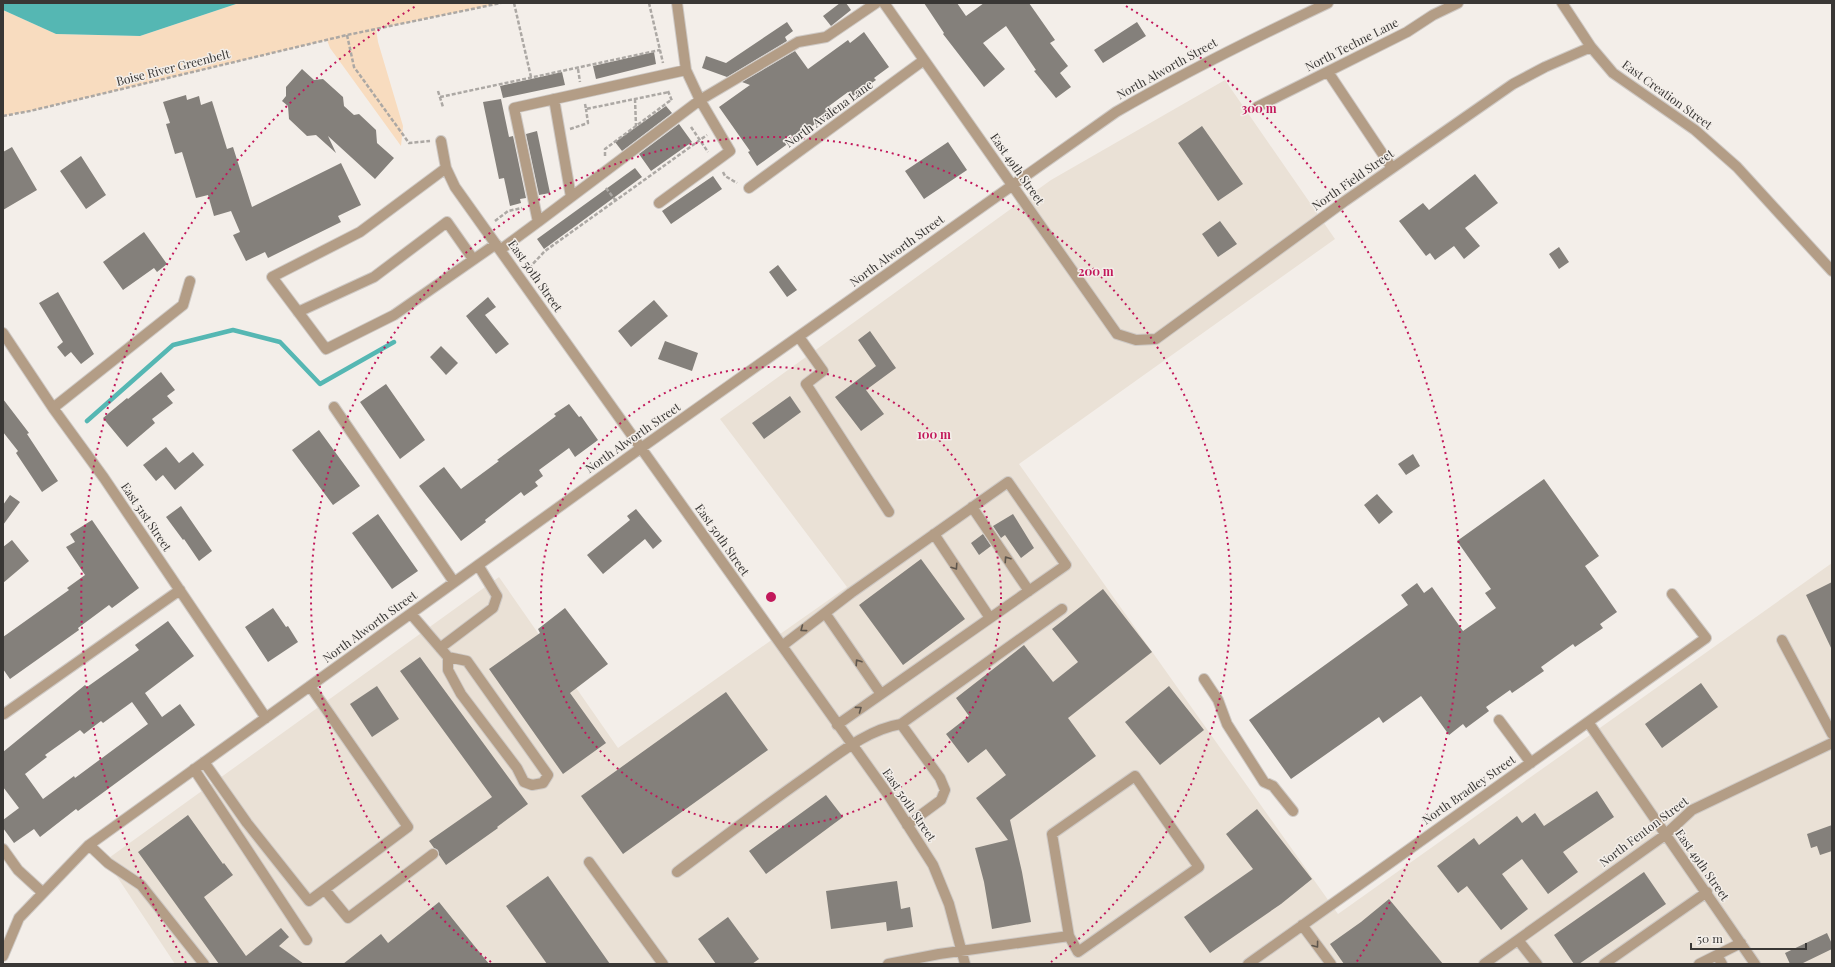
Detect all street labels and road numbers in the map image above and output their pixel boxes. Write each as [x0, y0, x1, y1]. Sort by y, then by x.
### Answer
street label: North Techne Lane [1302, 14, 1401, 75]
street label: North Alworth Street [1113, 33, 1220, 102]
street label: Boise River Greenbelt [114, 45, 232, 89]
street label: East Creation Street [1619, 56, 1717, 133]
street label: North Avalena Lane [781, 76, 876, 151]
street label: East 49th Street [987, 129, 1049, 208]
street label: North Field Street [1308, 145, 1397, 213]
street label: North Alworth Street [846, 210, 947, 290]
street label: East 50th Street [505, 236, 567, 315]
street label: North Alworth Street [582, 398, 684, 476]
street label: East 51st Street [118, 479, 176, 555]
street label: East 50th Street [692, 500, 754, 579]
street label: North Alworth Street [319, 586, 420, 666]
street label: North Bradley Street [1419, 751, 1519, 827]
street label: East 50th Street [880, 765, 940, 845]
street label: North Fenton Street [1596, 792, 1692, 870]
street label: East 49th Street [1672, 825, 1734, 904]

